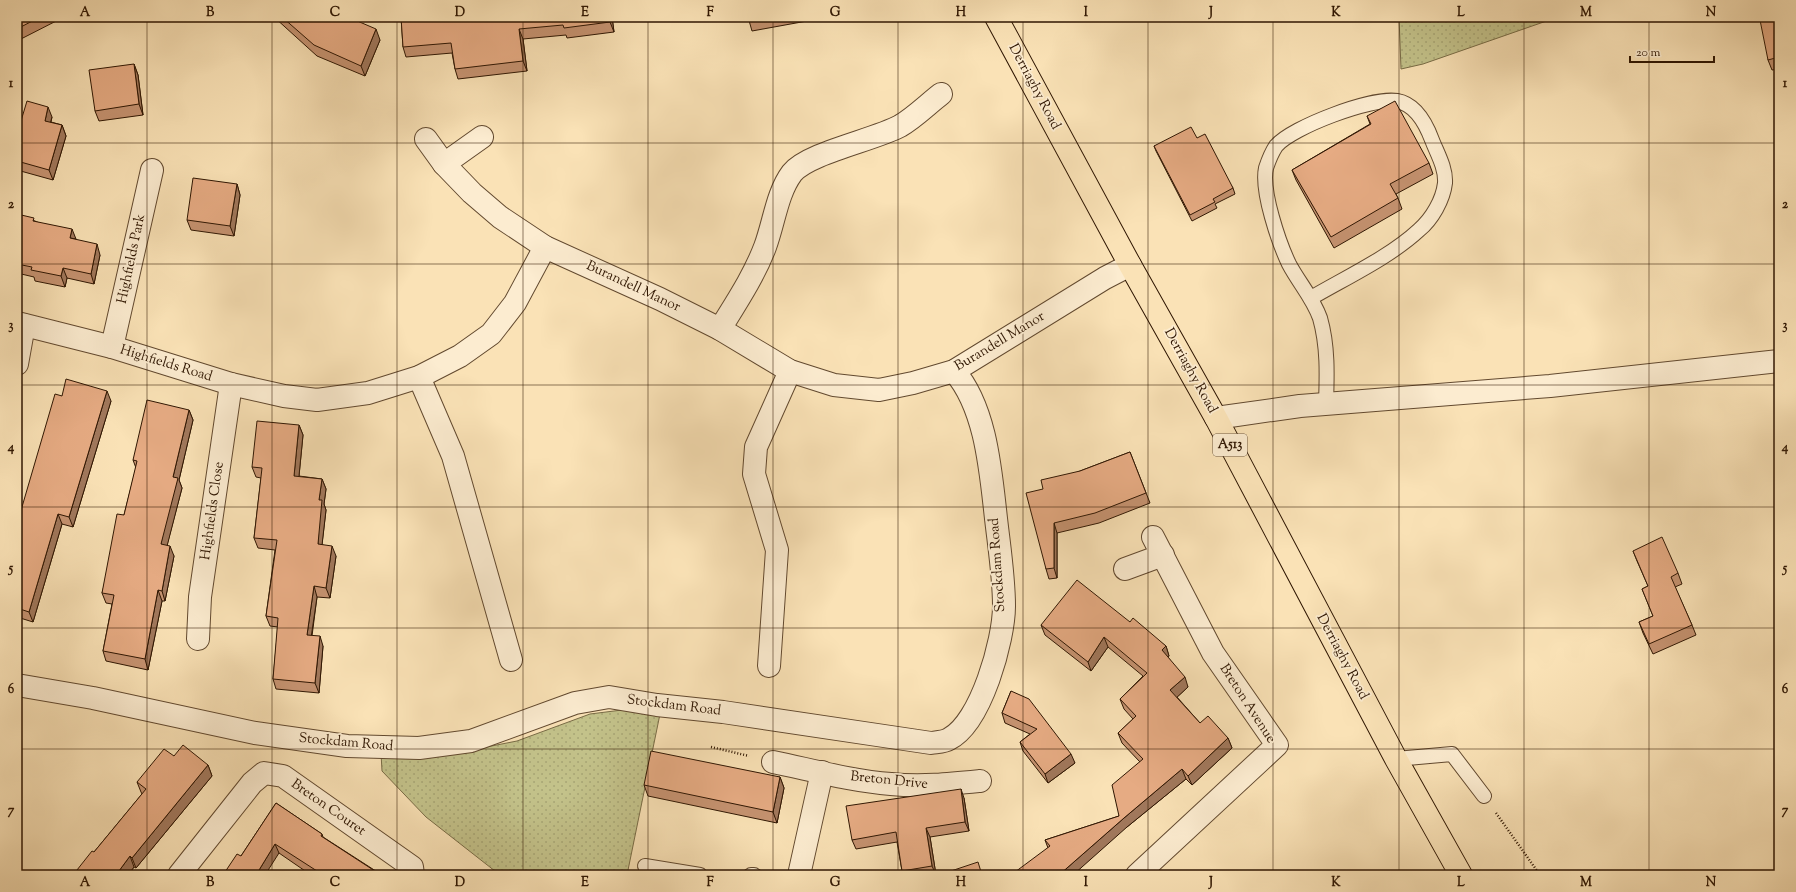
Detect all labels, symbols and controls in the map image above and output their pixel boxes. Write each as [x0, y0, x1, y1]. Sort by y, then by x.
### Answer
text: A [80, 4, 91, 22]
text: B [206, 4, 215, 22]
text: C [330, 4, 340, 22]
text: D [455, 4, 465, 22]
text: E [581, 4, 589, 22]
text: F [706, 4, 714, 22]
text: G [830, 4, 841, 22]
text: H [956, 4, 967, 22]
text: I [1084, 4, 1089, 22]
text: J [1208, 4, 1213, 22]
text: K [1331, 4, 1341, 22]
text: L [1457, 4, 1465, 22]
text: M [1580, 4, 1592, 22]
text: N [1706, 4, 1717, 22]
scale bar [1630, 38, 1714, 64]
street label: Derriaghy Road [1003, 41, 1065, 134]
text: 20 m [1636, 44, 1661, 62]
text: 1 [9, 75, 14, 93]
text: 1 [1783, 75, 1788, 93]
text: 2 [8, 196, 15, 214]
text: 2 [1782, 196, 1789, 214]
street label: Highfields Park [113, 212, 151, 306]
street label: Burandell Manor [583, 256, 684, 318]
street label: Burandell Manor [951, 307, 1050, 377]
text: 3 [8, 317, 14, 335]
text: 3 [1782, 317, 1788, 335]
street label: Derriaghy Road [1158, 325, 1222, 417]
street label: Highfields Road [117, 340, 215, 388]
road number: A513 [1213, 434, 1247, 456]
text: 4 [7, 439, 15, 457]
text: 4 [1781, 439, 1789, 457]
street label: Highfields Close [196, 461, 230, 561]
street label: Stockdam Road [985, 517, 1011, 613]
text: 5 [8, 560, 14, 578]
text: 5 [1782, 560, 1788, 578]
street label: Derriaghy Road [1311, 611, 1373, 704]
street label: Breton Avenue [1214, 660, 1280, 748]
text: 6 [8, 681, 15, 699]
text: 6 [1782, 681, 1789, 699]
street label: Stockdam Road [626, 690, 722, 722]
street label: Stockdam Road [298, 729, 394, 757]
street label: Breton Drive [849, 767, 929, 795]
street label: Breton Couret [286, 775, 370, 841]
text: 7 [8, 802, 15, 820]
text: 7 [1782, 802, 1789, 820]
text: A [80, 874, 91, 892]
text: B [206, 874, 215, 892]
text: C [330, 874, 340, 892]
text: D [455, 874, 465, 892]
text: E [581, 874, 589, 892]
text: F [706, 874, 714, 892]
text: G [830, 874, 841, 892]
text: H [956, 874, 967, 892]
text: I [1084, 874, 1089, 892]
text: J [1208, 874, 1213, 892]
text: K [1331, 874, 1341, 892]
text: L [1457, 874, 1465, 892]
text: M [1580, 874, 1592, 892]
text: N [1706, 874, 1717, 892]

